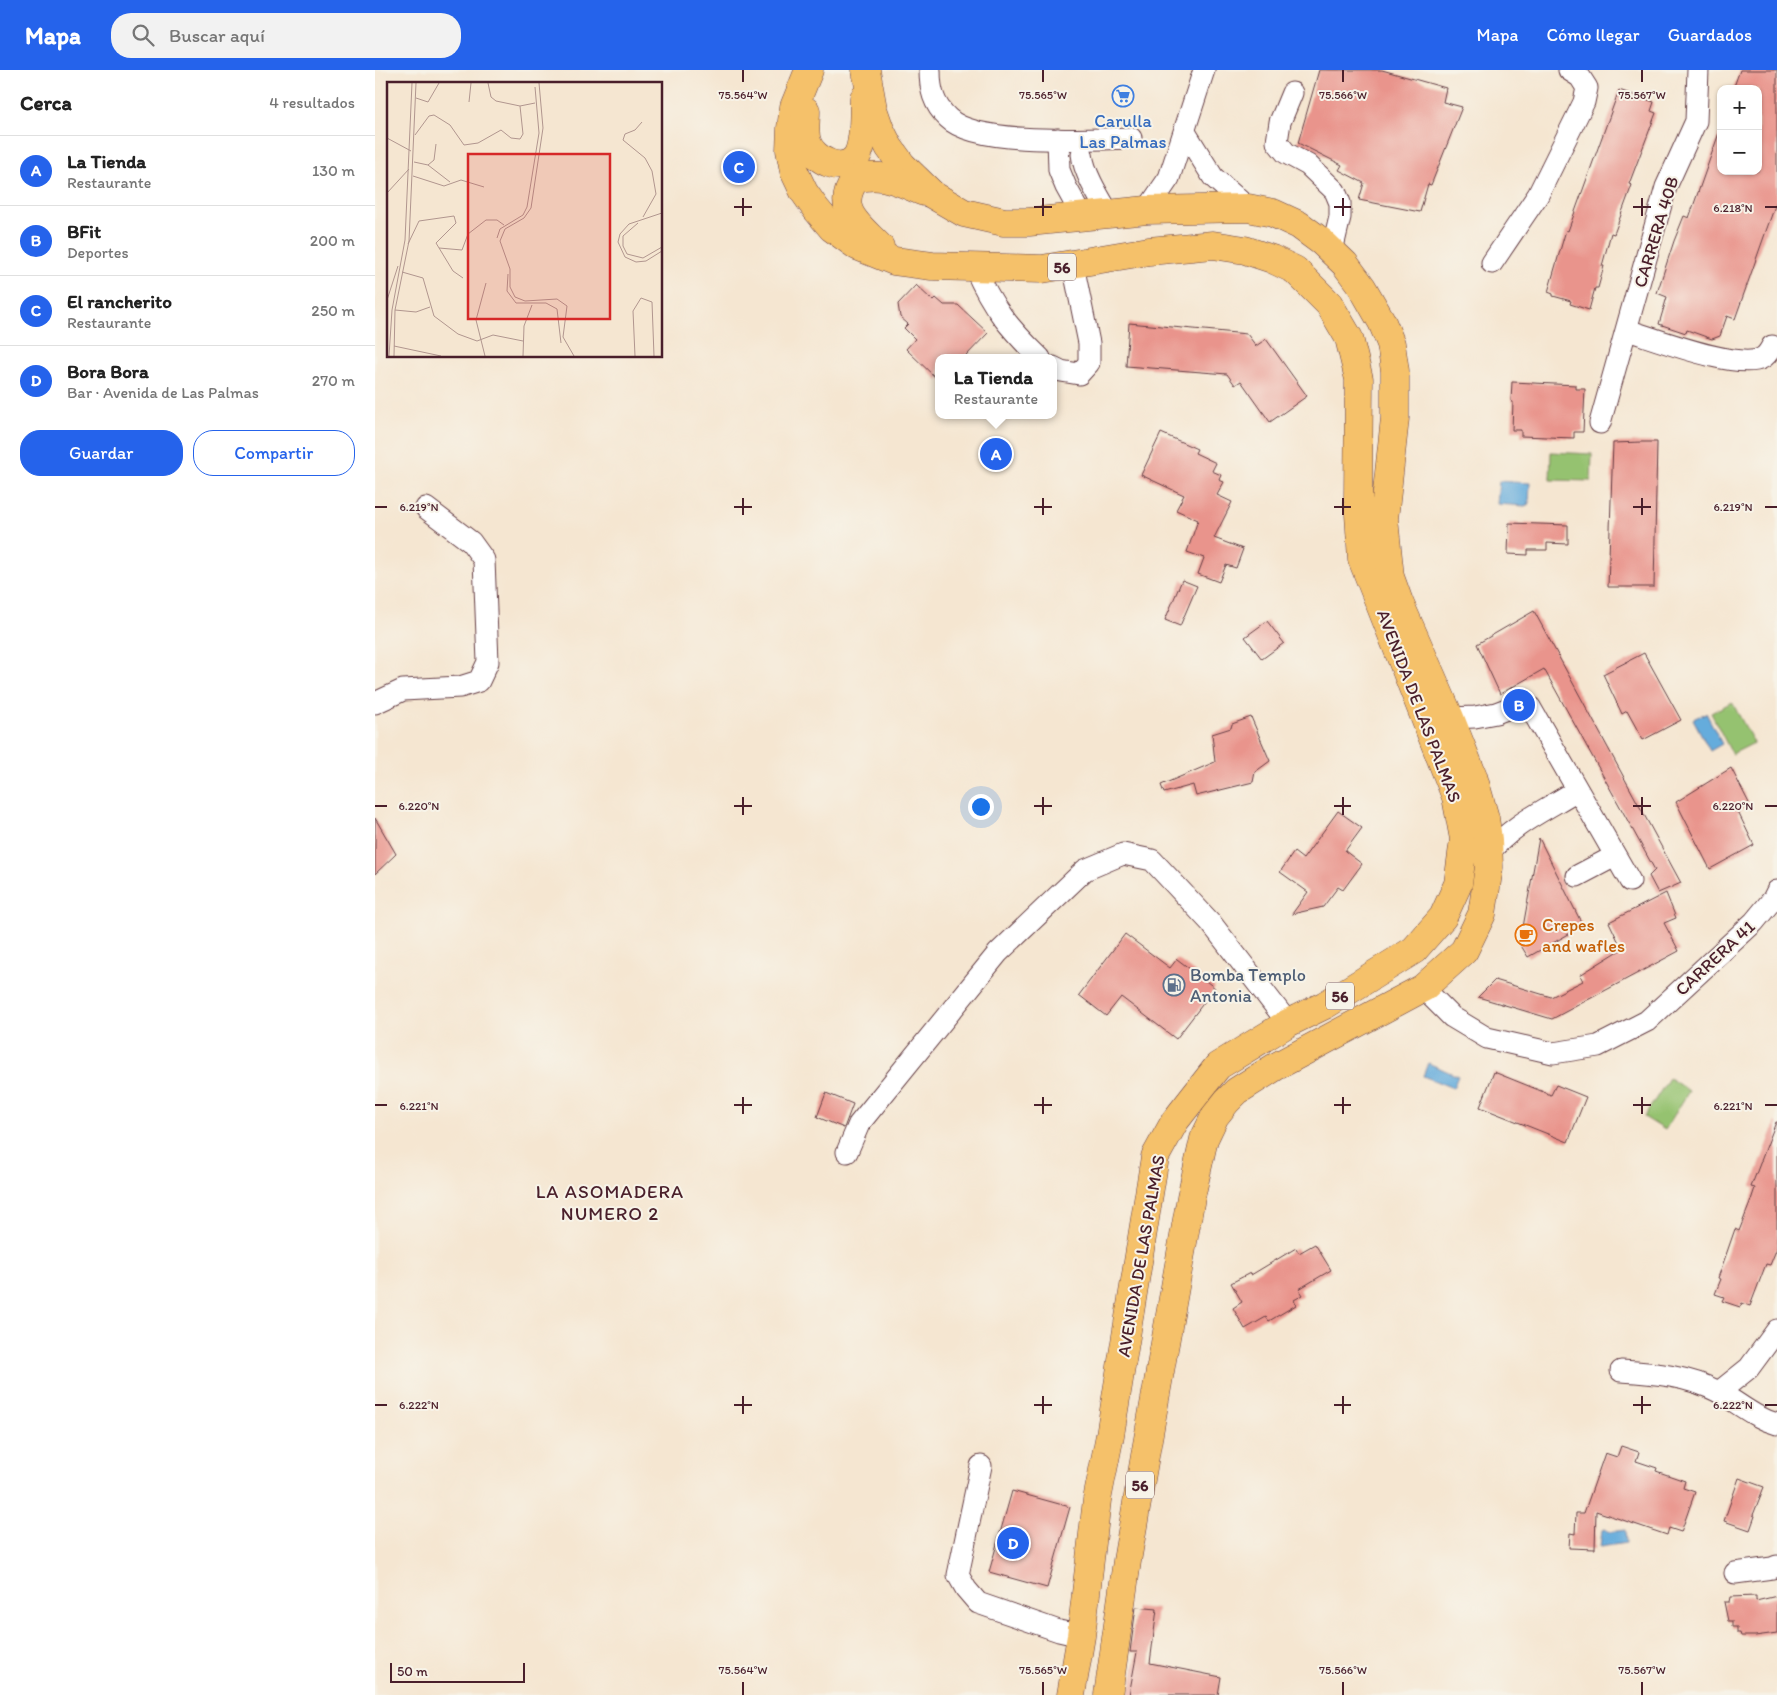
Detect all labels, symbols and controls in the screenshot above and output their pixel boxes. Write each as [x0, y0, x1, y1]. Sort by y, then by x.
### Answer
search box [111, 13, 461, 58]
text: Mapa [25, 21, 81, 50]
icon: search [129, 21, 157, 49]
text: Buscar aquí [169, 24, 265, 47]
text: Mapa [1477, 24, 1518, 46]
text: Cómo llegar [1546, 24, 1640, 46]
text: Guardados [1668, 24, 1752, 46]
inset map [387, 82, 663, 358]
supermarket icon: Carulla Las Palmas [1111, 84, 1135, 108]
map controls [1717, 85, 1762, 175]
button: + [1717, 85, 1762, 130]
text: 75.564°W [719, 88, 767, 102]
text: 75.565°W [1019, 88, 1067, 102]
text: 75.566°W [1319, 88, 1367, 102]
text: 75.567°W [1618, 88, 1666, 102]
text: Cerca [20, 90, 72, 115]
text: 4 resultados [269, 93, 355, 112]
place label: Carulla Las Palmas [1079, 110, 1167, 153]
button: − [1717, 130, 1762, 175]
pin: C [723, 148, 755, 186]
text: La Tienda [67, 150, 146, 173]
text: A [31, 161, 41, 180]
text: 130 m [312, 161, 355, 180]
text: Restaurante [67, 173, 151, 192]
street label: CARRERA 40B [1629, 174, 1683, 290]
text: 6.218°N [1713, 201, 1753, 215]
text: BFit [67, 220, 101, 243]
text: B [31, 231, 41, 250]
text: 200 m [310, 231, 355, 250]
text: Deportes [67, 243, 129, 262]
road number: 56 [1048, 253, 1076, 280]
text: El rancherito [67, 290, 172, 313]
text: C [31, 301, 41, 320]
text: 250 m [311, 301, 355, 320]
text: Restaurante [67, 313, 151, 332]
popup [935, 354, 1057, 419]
text: Bora Bora [67, 360, 149, 383]
text: La Tienda [954, 366, 1033, 389]
text: D [31, 371, 41, 390]
text: 270 m [312, 371, 355, 390]
text: Bar · Avenida de Las Palmas [67, 383, 259, 402]
text: Restaurante [954, 389, 1038, 408]
button: Guardar [20, 430, 183, 476]
button: Compartir [193, 430, 355, 476]
pin: A [980, 435, 1012, 473]
text: 6.219°N [399, 500, 439, 514]
text: 6.219°N [1713, 500, 1753, 514]
street label: AVENIDA DE LAS PALMAS [1372, 607, 1466, 805]
pin: B [1503, 686, 1535, 724]
your location [968, 794, 994, 820]
text: 6.220°N [399, 799, 439, 813]
text: 6.220°N [1713, 799, 1753, 813]
place label: Crepes and wafles [1542, 914, 1625, 957]
street label: CARRERA 41 [1671, 915, 1759, 1001]
cafe icon: Crepes and wafles [1514, 923, 1538, 947]
place label: Bomba Templo Antonia [1190, 964, 1306, 1007]
fuel station icon: Bomba Templo Antonia [1162, 973, 1186, 997]
road number: 56 [1326, 982, 1354, 1009]
text: 6.221°N [399, 1099, 439, 1113]
text: 6.221°N [1713, 1099, 1753, 1113]
street label: AVENIDA DE LAS PALMAS [1112, 1153, 1170, 1359]
district label: LA ASOMADERA NUMERO 2 [536, 1180, 684, 1225]
text: 6.222°N [399, 1398, 439, 1412]
text: 6.222°N [1713, 1398, 1753, 1412]
road number: 56 [1126, 1472, 1154, 1498]
pin: D [997, 1524, 1029, 1562]
scale bar [390, 1660, 525, 1683]
text: 50 m [397, 1663, 428, 1680]
text: 75.564°W [719, 1663, 767, 1677]
text: 75.565°W [1019, 1663, 1067, 1677]
text: 75.566°W [1319, 1663, 1367, 1677]
text: 75.567°W [1618, 1663, 1666, 1677]

